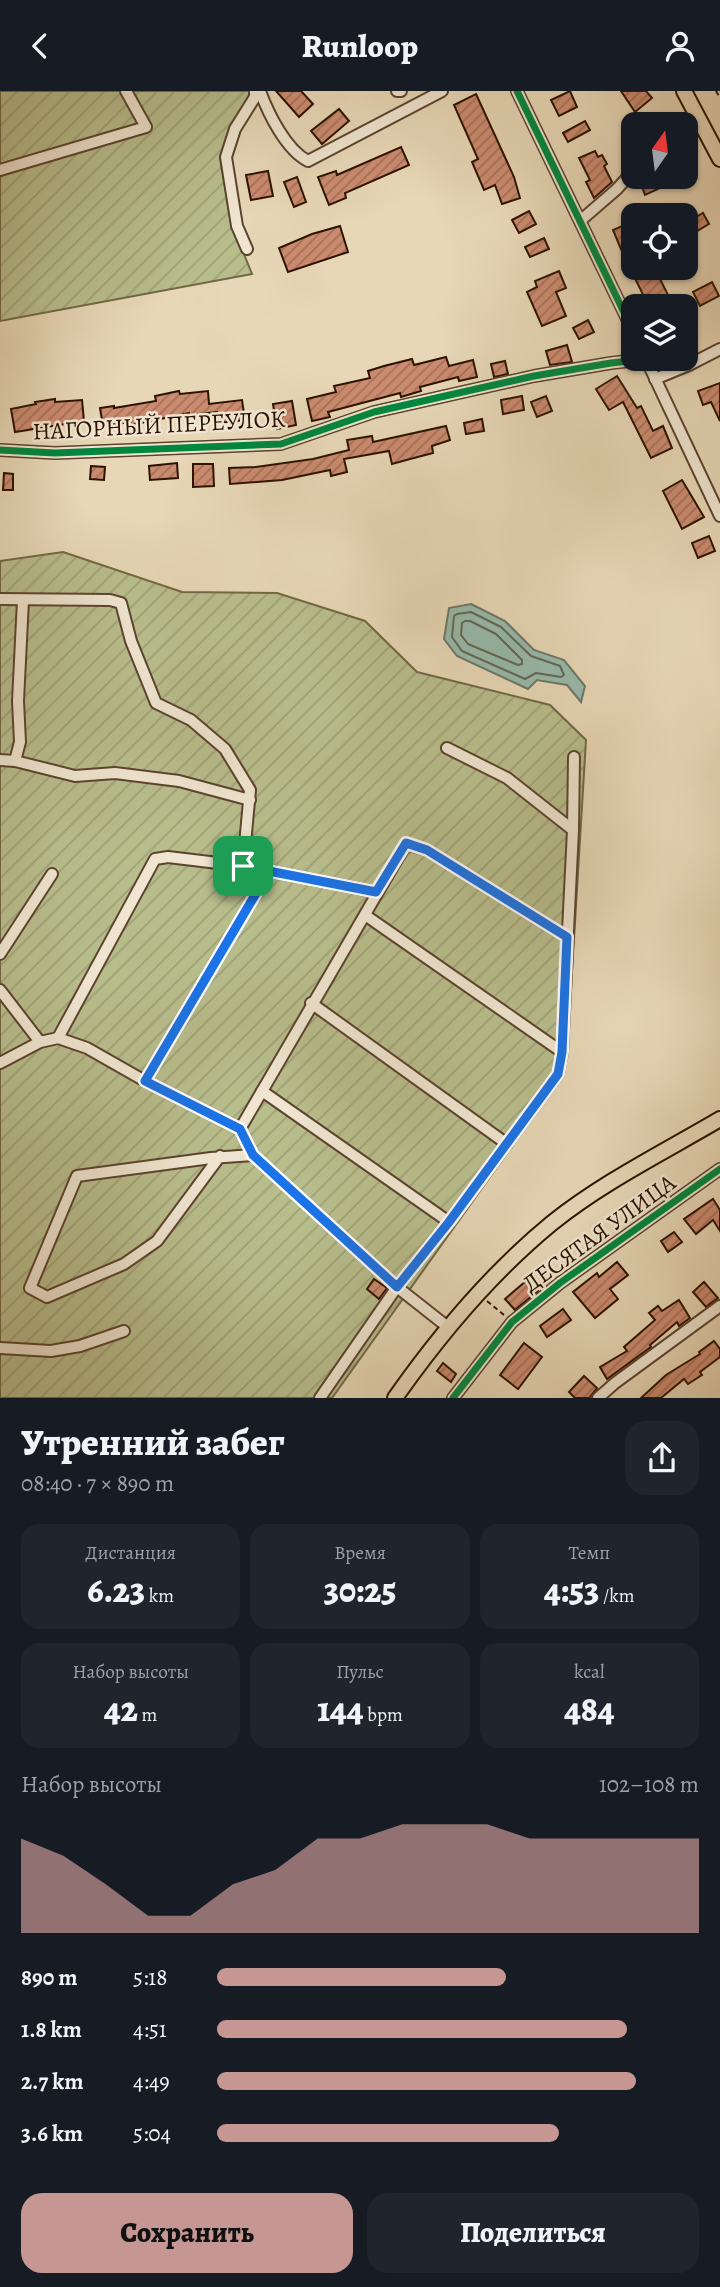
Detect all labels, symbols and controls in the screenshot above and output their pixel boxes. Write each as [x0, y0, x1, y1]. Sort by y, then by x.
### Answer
text: Runloop [302, 24, 418, 68]
icon: back [21, 27, 59, 65]
icon: person [661, 27, 699, 65]
north arrow [621, 112, 698, 189]
map controls [621, 112, 698, 371]
button: locate [621, 203, 698, 280]
button: layers [621, 294, 698, 371]
street label: НАГОРНЫЙ ПЕРЕУЛОК [32, 402, 287, 448]
pin [213, 836, 273, 896]
icon: arrive [224, 847, 262, 885]
street label: ДЕСЯТАЯ УЛИЦА [516, 1166, 683, 1299]
text: Утренний забег [21, 1416, 285, 1468]
button: share [625, 1421, 699, 1495]
text: 08:40 · 7 × 890 m [21, 1468, 174, 1499]
text: Дистанция [85, 1540, 176, 1566]
text: Время [334, 1540, 386, 1566]
text: Темп [569, 1540, 610, 1566]
text: 6.23 [87, 1566, 145, 1614]
text: 30:25 [324, 1566, 396, 1614]
text: 4:53 [544, 1566, 599, 1614]
text: km [145, 1583, 174, 1609]
text: /km [599, 1583, 635, 1609]
text: Набор высоты [72, 1659, 189, 1685]
text: Пульс [336, 1659, 384, 1685]
text: kcal [574, 1659, 605, 1685]
text: 42 [104, 1685, 138, 1733]
text: 144 [317, 1685, 364, 1733]
text: 484 [564, 1685, 614, 1733]
text: m [138, 1702, 157, 1728]
text: bpm [364, 1702, 403, 1728]
text: Набор высоты [21, 1769, 162, 1800]
text: 102–108 m [599, 1769, 699, 1800]
text: 890 m [21, 1962, 78, 1993]
text: 5:18 [133, 1962, 167, 1993]
text: 1.8 km [21, 2014, 82, 2045]
text: 4:51 [133, 2014, 167, 2045]
text: 2.7 km [21, 2066, 83, 2097]
text: 4:49 [133, 2066, 170, 2097]
text: 3.6 km [21, 2118, 83, 2149]
text: 5:04 [133, 2118, 171, 2149]
button: Сохранить [21, 2193, 353, 2273]
button: Поделиться [367, 2193, 699, 2273]

